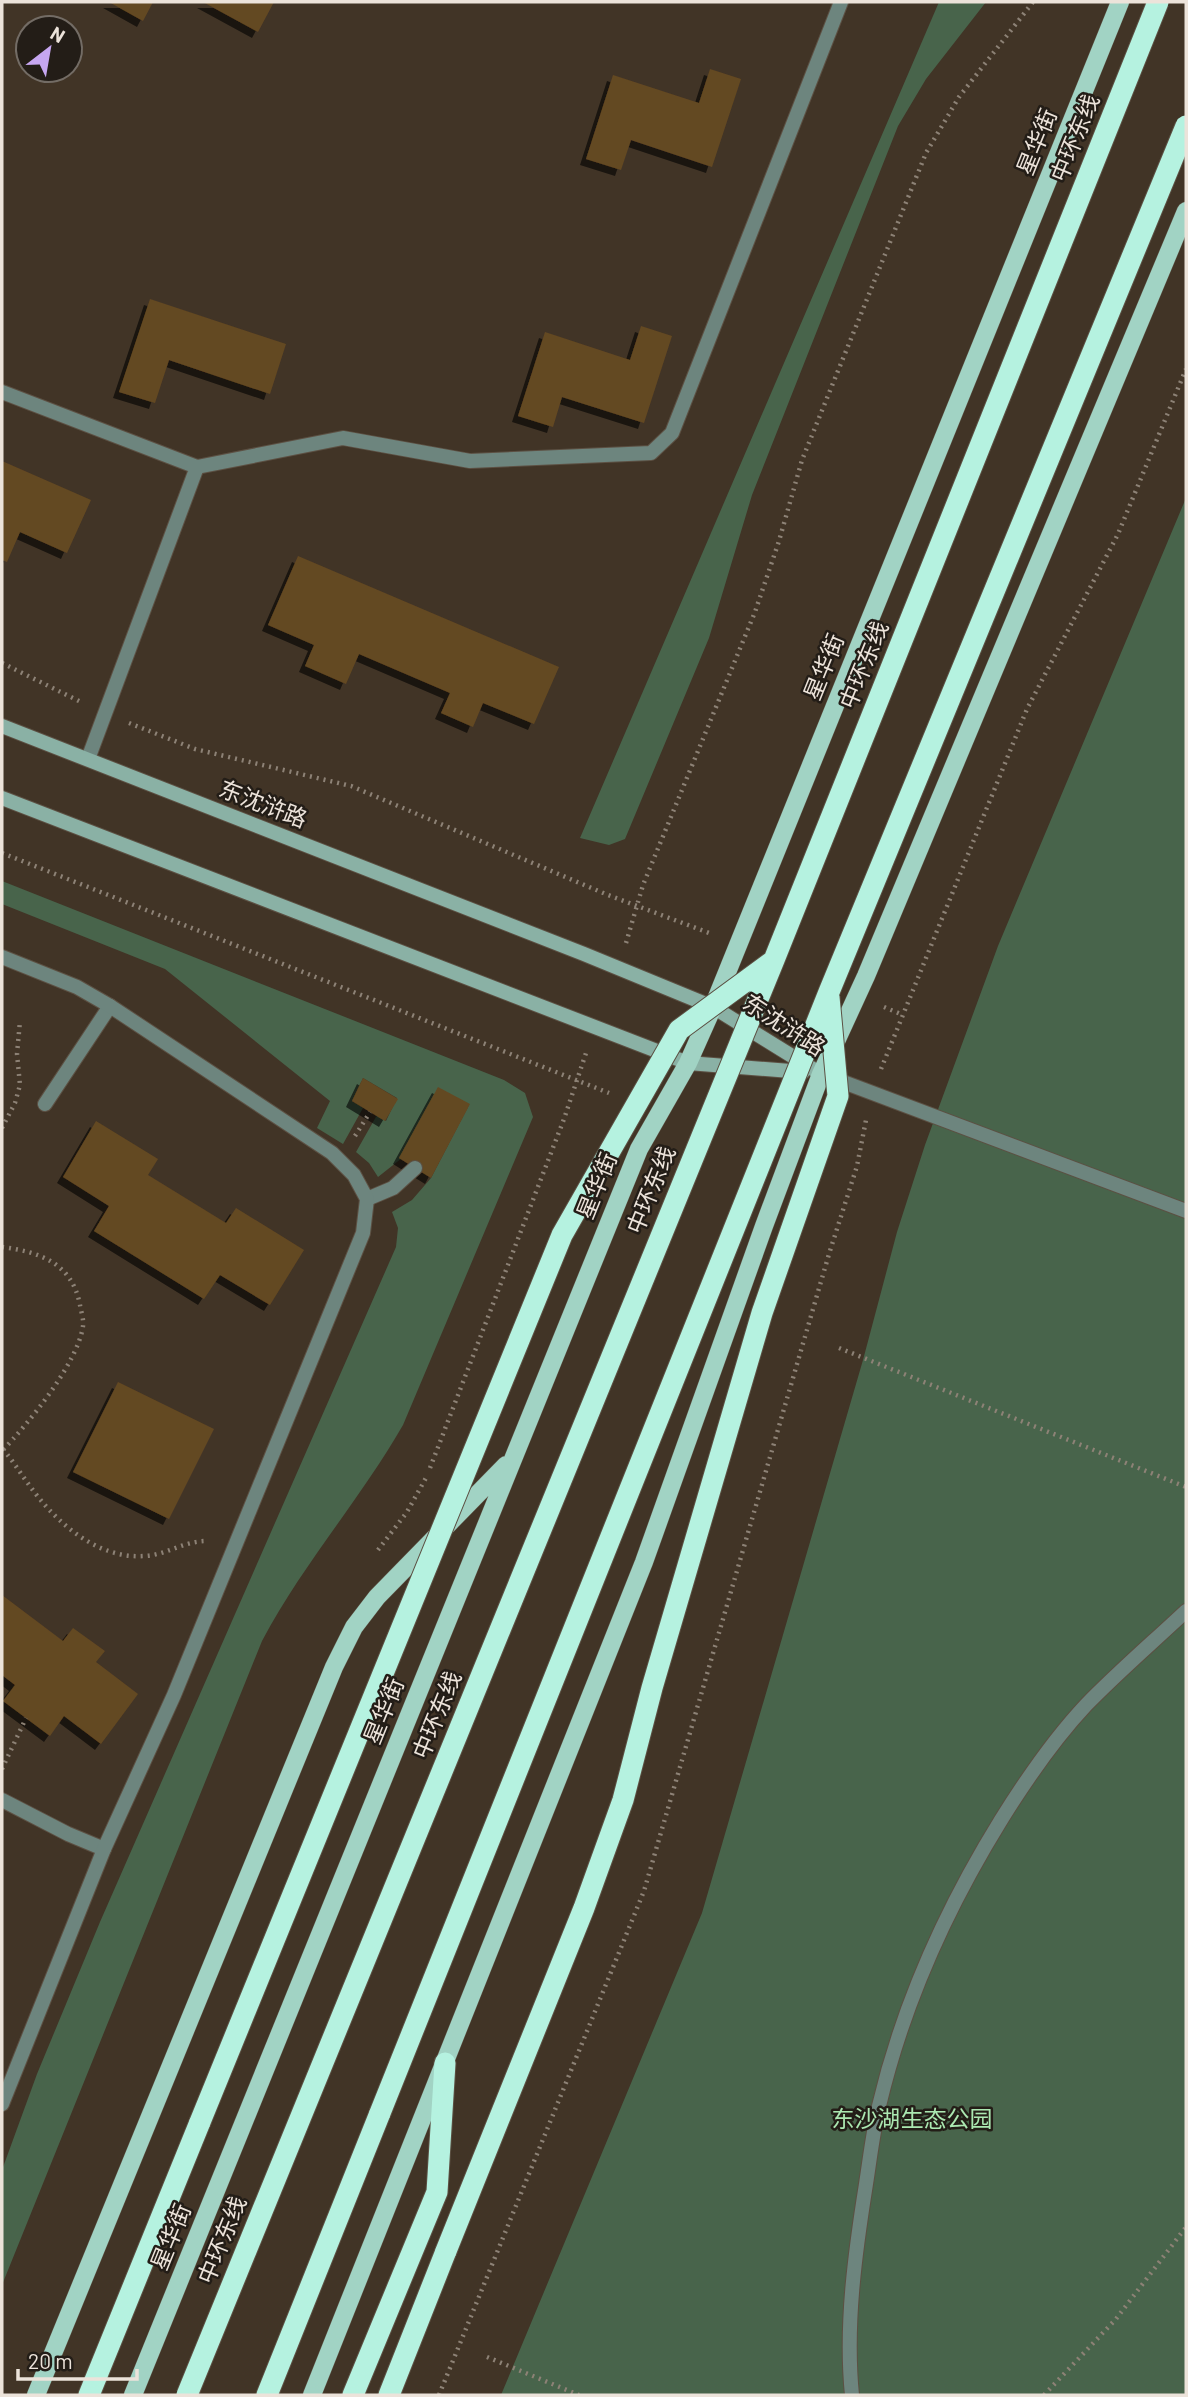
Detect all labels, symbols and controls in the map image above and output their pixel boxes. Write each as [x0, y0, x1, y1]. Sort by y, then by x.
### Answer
north arrow [14, 14, 84, 84]
text: N [47, 21, 69, 47]
street label: 中环东线 [1044, 90, 1104, 186]
street label: 星华街 [1010, 104, 1062, 179]
street label: 中环东线 [833, 617, 893, 713]
street label: 星华街 [797, 629, 849, 704]
street label: 东沈浒路 [215, 774, 311, 833]
street label: 东沈浒路 [738, 987, 831, 1061]
street label: 中环东线 [620, 1142, 680, 1238]
street label: 星华街 [570, 1148, 622, 1223]
street label: 中环东线 [406, 1667, 466, 1763]
street label: 星华街 [357, 1673, 409, 1748]
park label: 东沙湖生态公园 [832, 2104, 993, 2132]
street label: 中环东线 [191, 2192, 251, 2288]
street label: 星华街 [144, 2199, 196, 2274]
scale bar [18, 2338, 136, 2382]
text: 20 m [28, 2348, 73, 2373]

